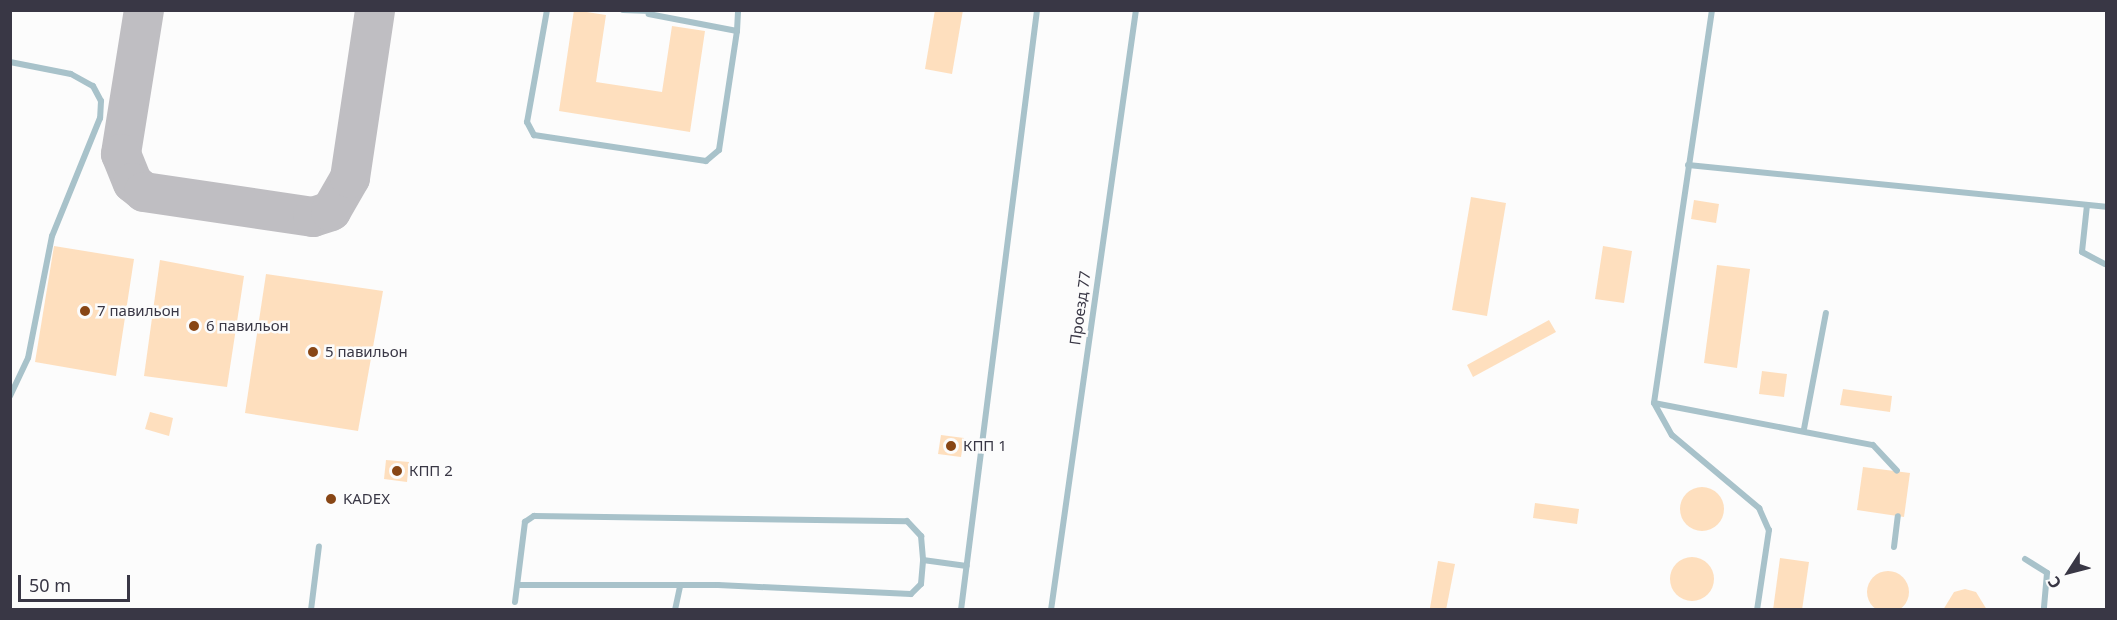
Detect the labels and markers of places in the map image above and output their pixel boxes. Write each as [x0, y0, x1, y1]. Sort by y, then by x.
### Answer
place label: 7 павильон [97, 302, 180, 320]
marker: 7 павильон [78, 304, 92, 318]
place label: 6 павильон [206, 317, 289, 335]
marker: 6 павильон [187, 319, 201, 333]
place label: 5 павильон [325, 343, 408, 361]
marker: 5 павильон [306, 345, 320, 359]
place label: КПП 1 [963, 437, 1007, 455]
marker: КПП 1 [944, 439, 958, 453]
place label: КПП 2 [409, 462, 453, 480]
marker: КПП 2 [390, 464, 404, 478]
place label: KADEX [343, 490, 390, 508]
marker: KADEX [324, 492, 338, 506]

